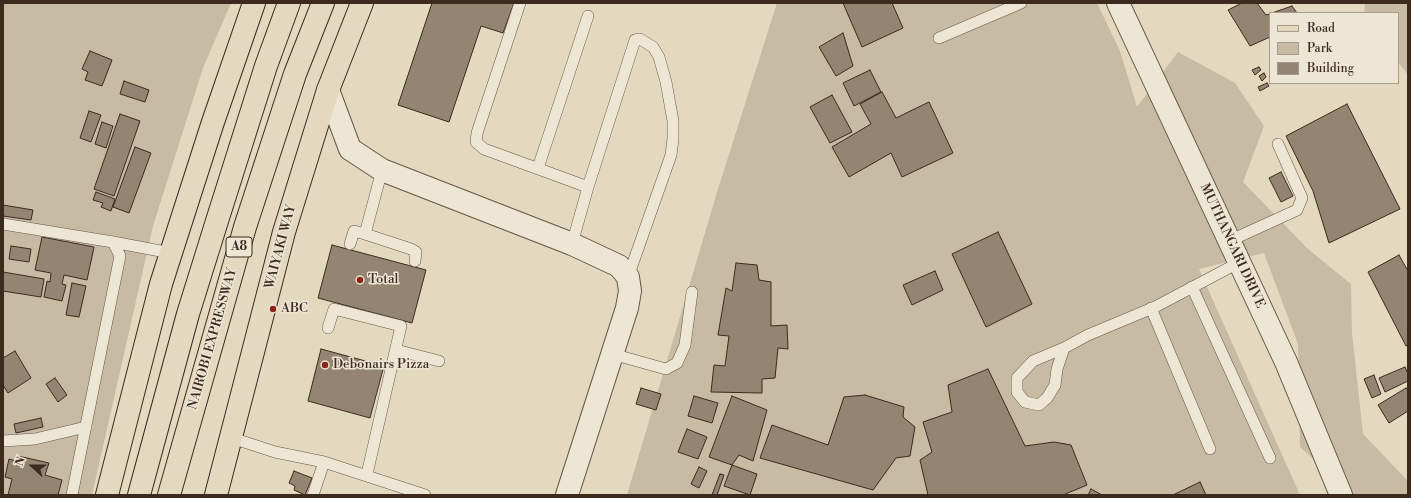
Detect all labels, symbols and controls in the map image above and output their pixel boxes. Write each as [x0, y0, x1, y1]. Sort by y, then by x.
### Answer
legend [1269, 12, 1399, 84]
text: Road [1307, 21, 1335, 36]
text: Park [1307, 41, 1332, 56]
text: Building [1307, 61, 1354, 76]
street label: MUTHANGARI DRIVE [1196, 181, 1268, 311]
street label: WAIYAKI WAY [262, 203, 300, 291]
road number: A8 [226, 237, 252, 257]
street label: NAIROBI EXPRESSWAY [185, 266, 241, 412]
place label: Total [368, 272, 398, 288]
marker: Total [355, 275, 365, 285]
place label: ABC [281, 301, 308, 317]
marker: ABC [268, 304, 278, 314]
place label: Debonairs Pizza [333, 357, 429, 373]
marker: Debonairs Pizza [320, 360, 330, 370]
north arrow [12, 446, 52, 486]
text: N [13, 455, 29, 468]

